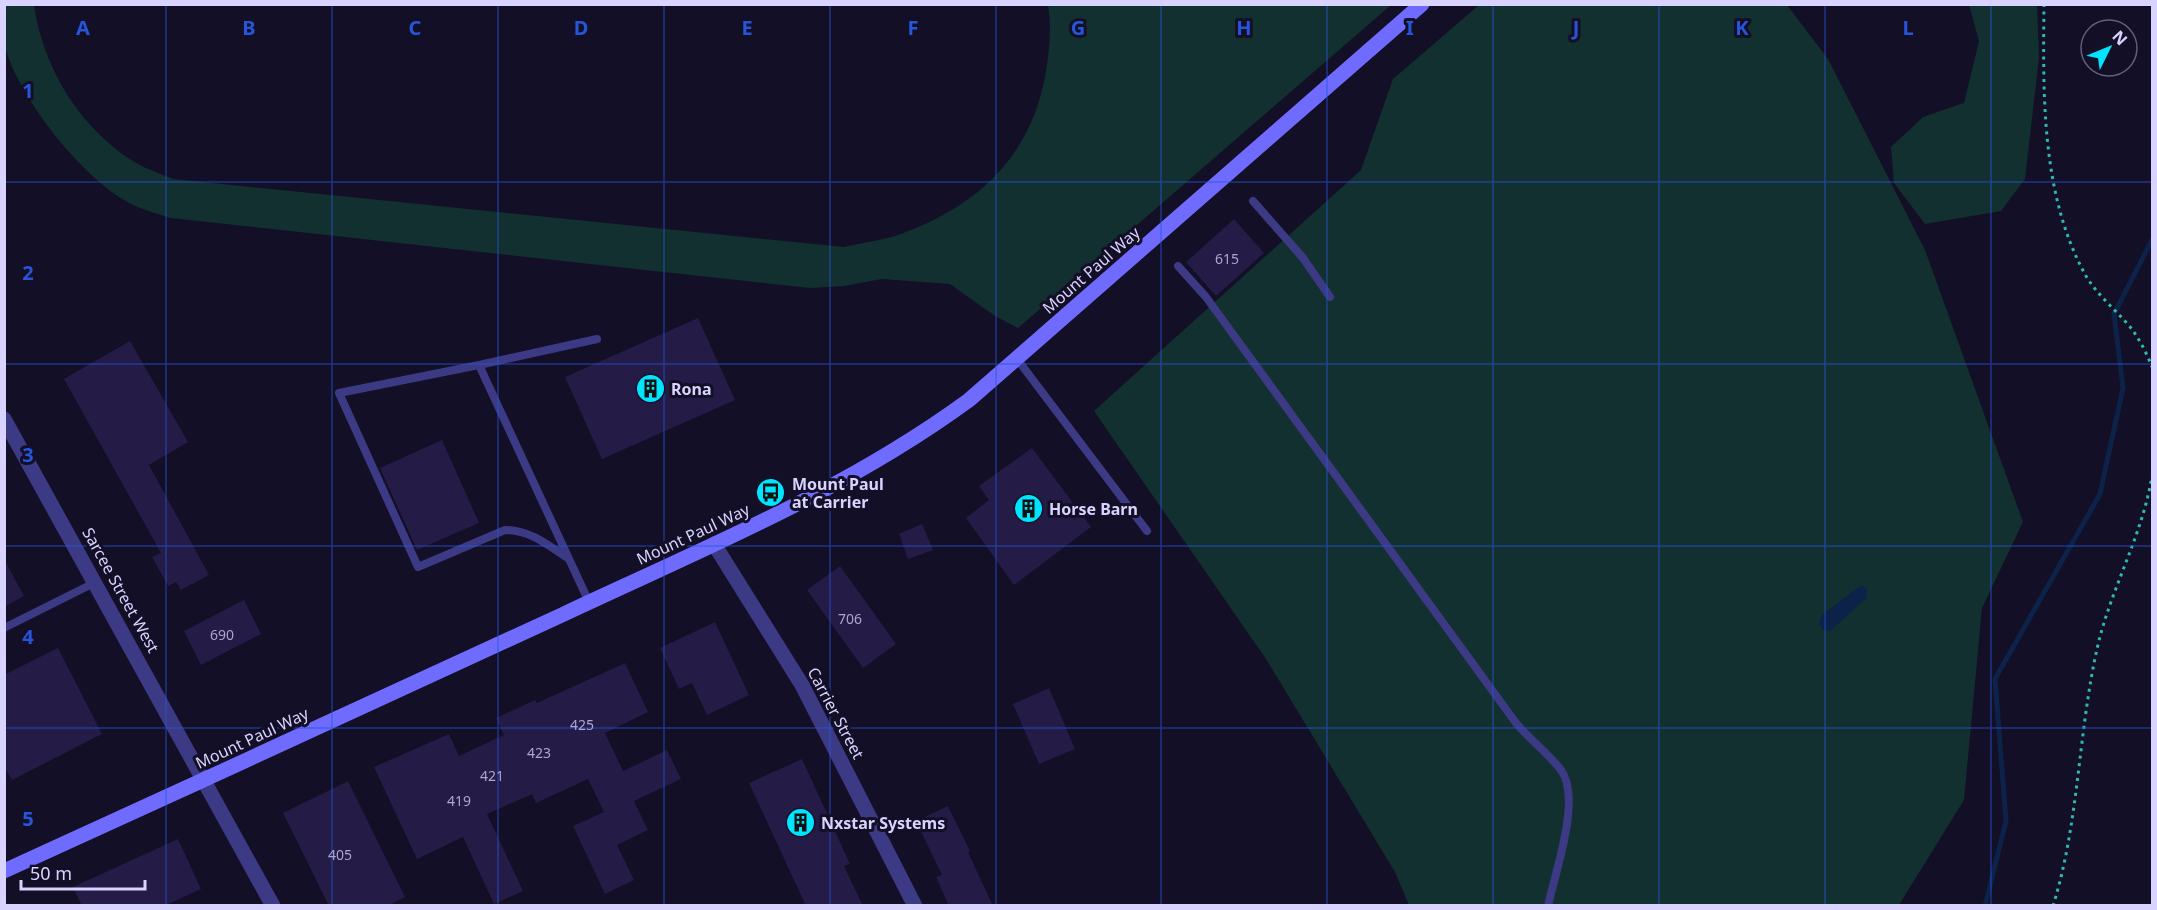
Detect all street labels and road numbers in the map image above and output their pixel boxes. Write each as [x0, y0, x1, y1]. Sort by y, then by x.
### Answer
street label: Mount Paul Way [1038, 221, 1145, 318]
street label: Mount Paul Way [633, 498, 754, 570]
street label: Sarcee Street West [77, 524, 165, 657]
street label: Carrier Street [803, 663, 869, 763]
street label: Mount Paul Way [192, 702, 313, 774]

